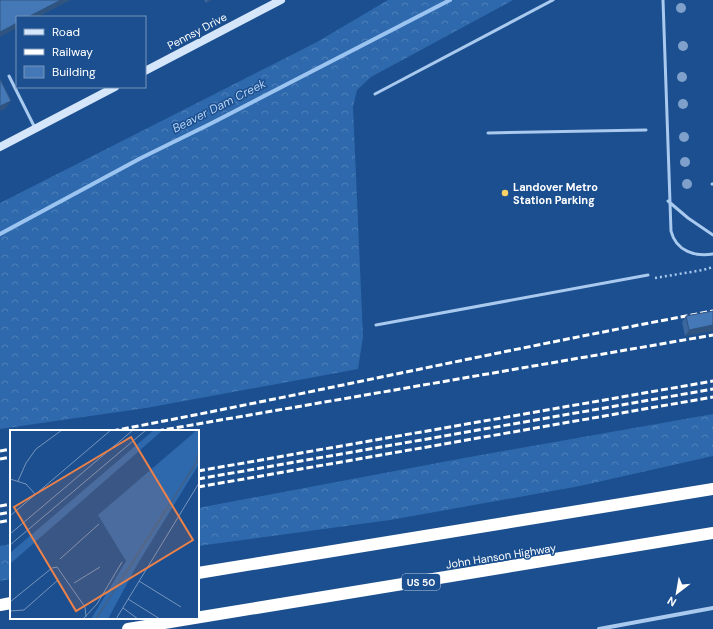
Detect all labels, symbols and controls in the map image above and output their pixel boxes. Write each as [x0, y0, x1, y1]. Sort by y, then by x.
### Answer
street label: Pennsy Drive [165, 9, 229, 53]
legend [16, 16, 146, 88]
text: Road [52, 24, 80, 40]
text: Railway [52, 44, 93, 60]
text: Building [52, 64, 96, 80]
water label: Beaver Dam Creek [169, 75, 269, 137]
place label: Landover Metro Station Parking [513, 180, 598, 207]
marker: Landover Metro Station Parking [500, 188, 510, 198]
inset map [10, 430, 199, 619]
street label: John Hanson Highway [445, 540, 557, 572]
north arrow [657, 573, 697, 613]
road number: US 50 [402, 574, 440, 590]
text: N [665, 594, 679, 610]

